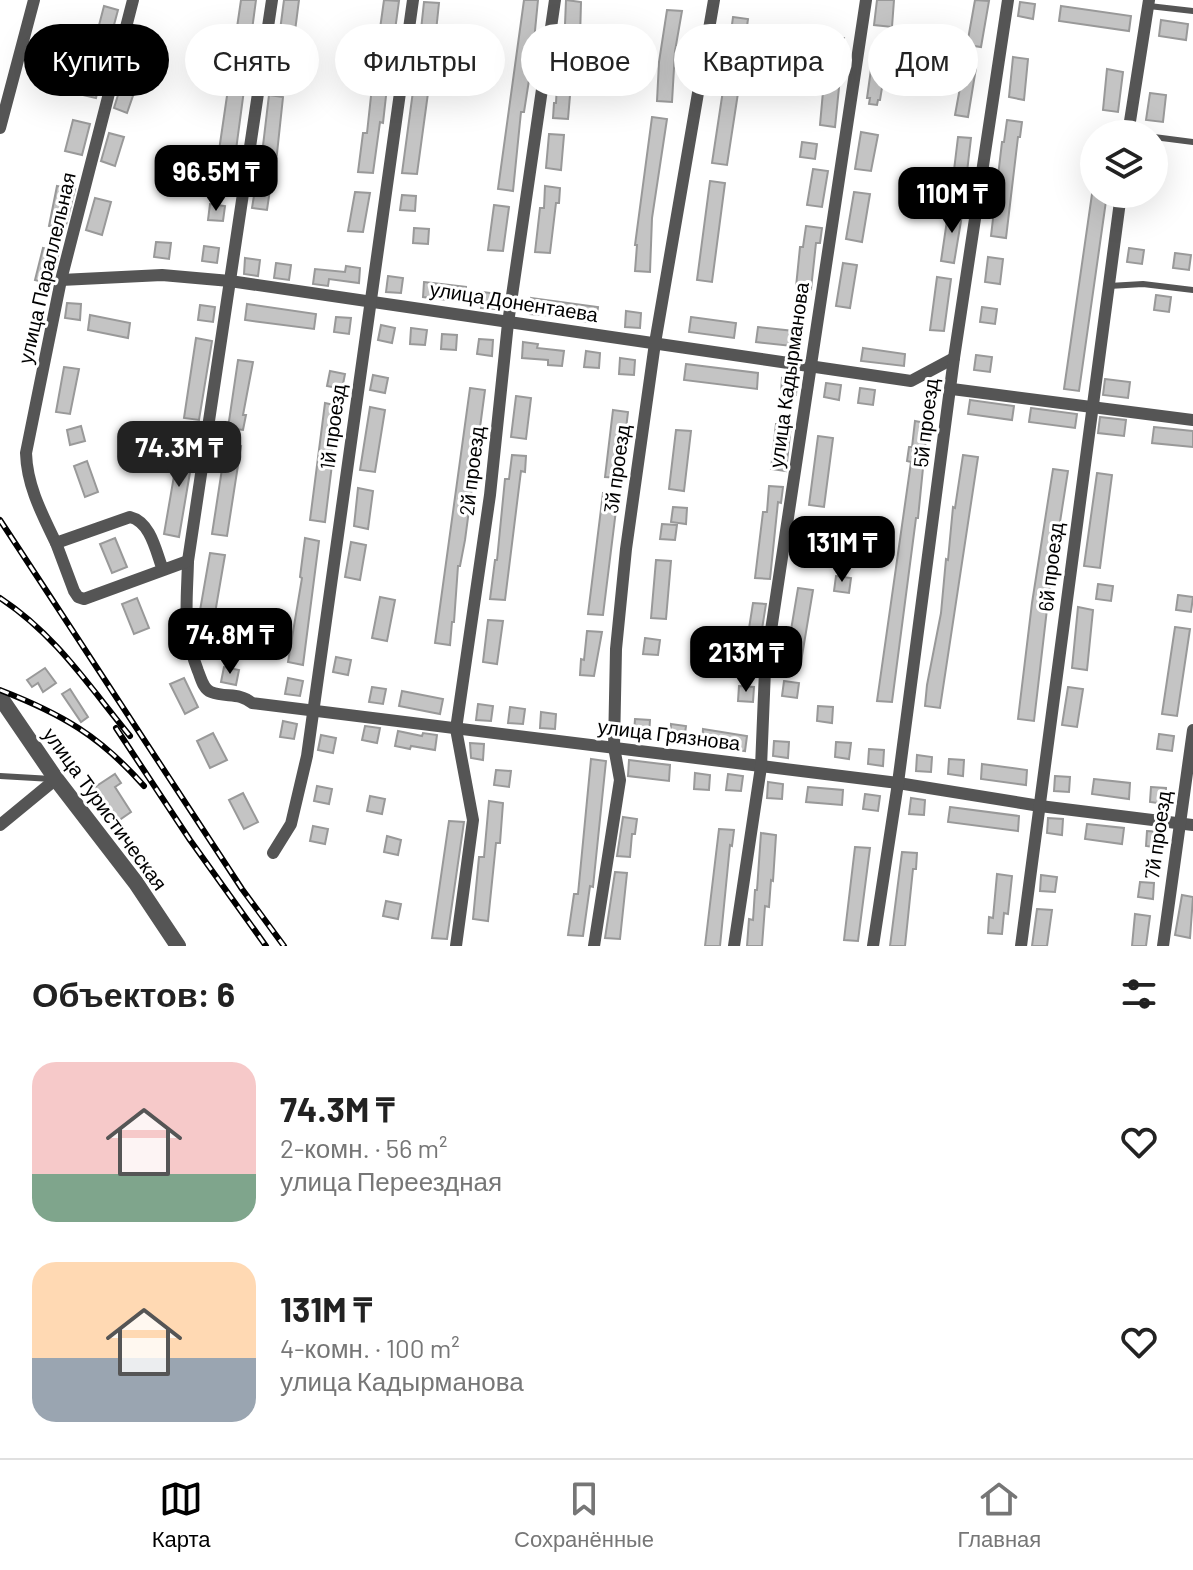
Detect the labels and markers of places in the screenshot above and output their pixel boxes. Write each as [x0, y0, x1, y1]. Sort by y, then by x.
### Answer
pin: 96.5M ₸ [142, 145, 290, 213]
pin: 110M ₸ [887, 167, 1017, 235]
pin: 74.3M ₸ [105, 421, 253, 489]
pin: 131M ₸ [777, 516, 907, 584]
pin: 74.8M ₸ [156, 608, 304, 676]
pin: 213M ₸ [681, 626, 811, 694]

